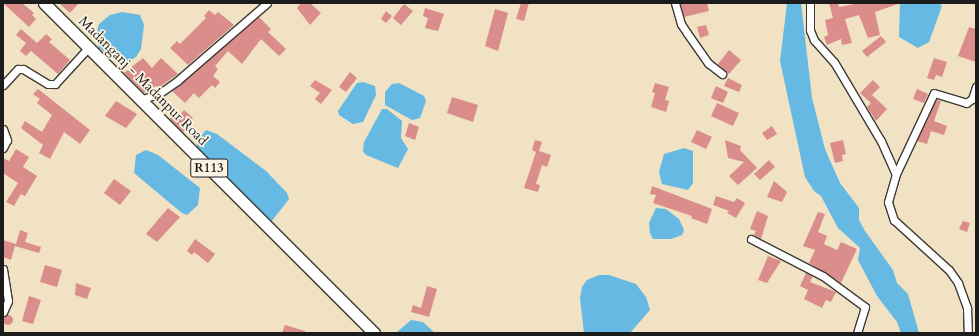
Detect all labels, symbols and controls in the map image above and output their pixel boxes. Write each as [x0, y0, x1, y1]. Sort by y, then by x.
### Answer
street label: Madanganj - Madanpur Road [75, 13, 211, 149]
road number: R113 [190, 157, 228, 179]

